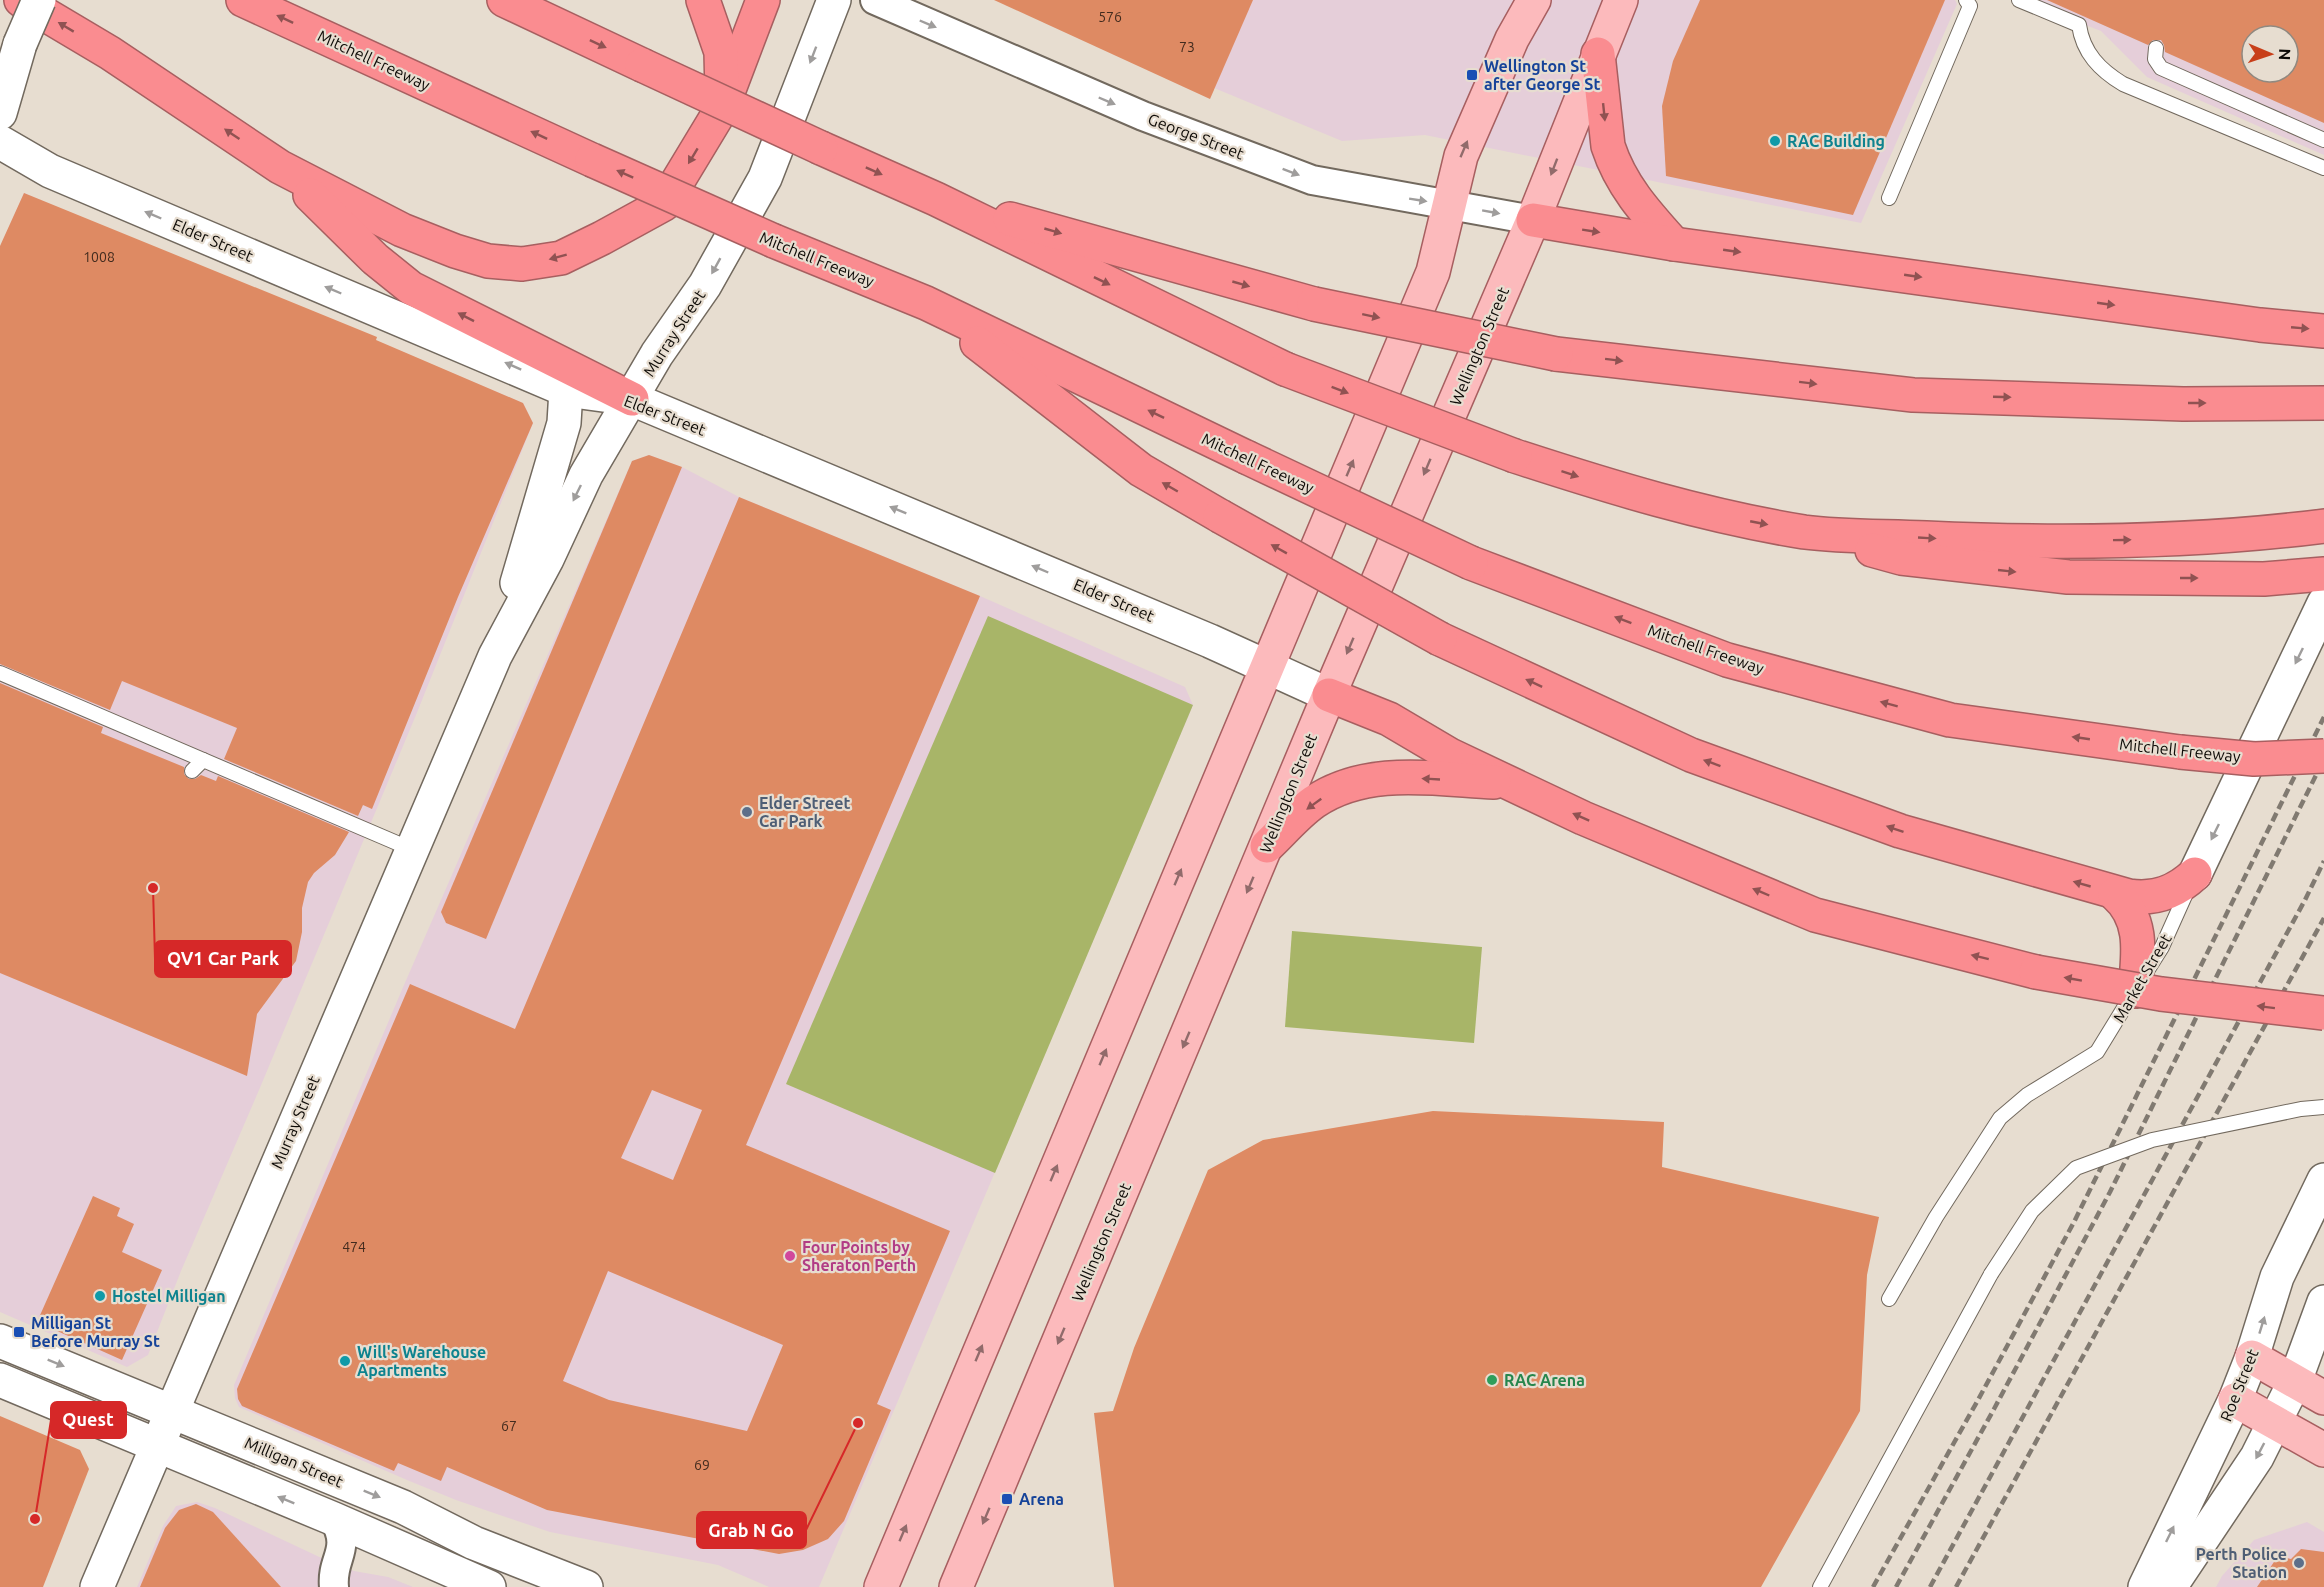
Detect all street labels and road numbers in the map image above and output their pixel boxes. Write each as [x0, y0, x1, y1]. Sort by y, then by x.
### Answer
street label: Mitchell Freeway [315, 26, 433, 94]
street label: George Street [1146, 109, 1247, 163]
street label: Elder Street [170, 215, 257, 265]
street label: Mitchell Freeway [757, 228, 877, 290]
street label: Wellington Street [1446, 283, 1512, 408]
street label: Murray Street [639, 286, 709, 380]
street label: Elder Street [622, 391, 709, 439]
street label: Mitchell Freeway [1199, 429, 1317, 497]
street label: Elder Street [1071, 575, 1158, 625]
street label: Mitchell Freeway [1646, 621, 1767, 677]
street label: Wellington Street [1256, 730, 1320, 855]
street label: Mitchell Freeway [2119, 735, 2242, 765]
street label: Market Street [2109, 930, 2175, 1026]
street label: Murray Street [267, 1072, 323, 1171]
street label: Wellington Street [1068, 1179, 1134, 1304]
street label: Roe Street [2216, 1346, 2262, 1424]
street label: Milligan Street [242, 1433, 346, 1491]

